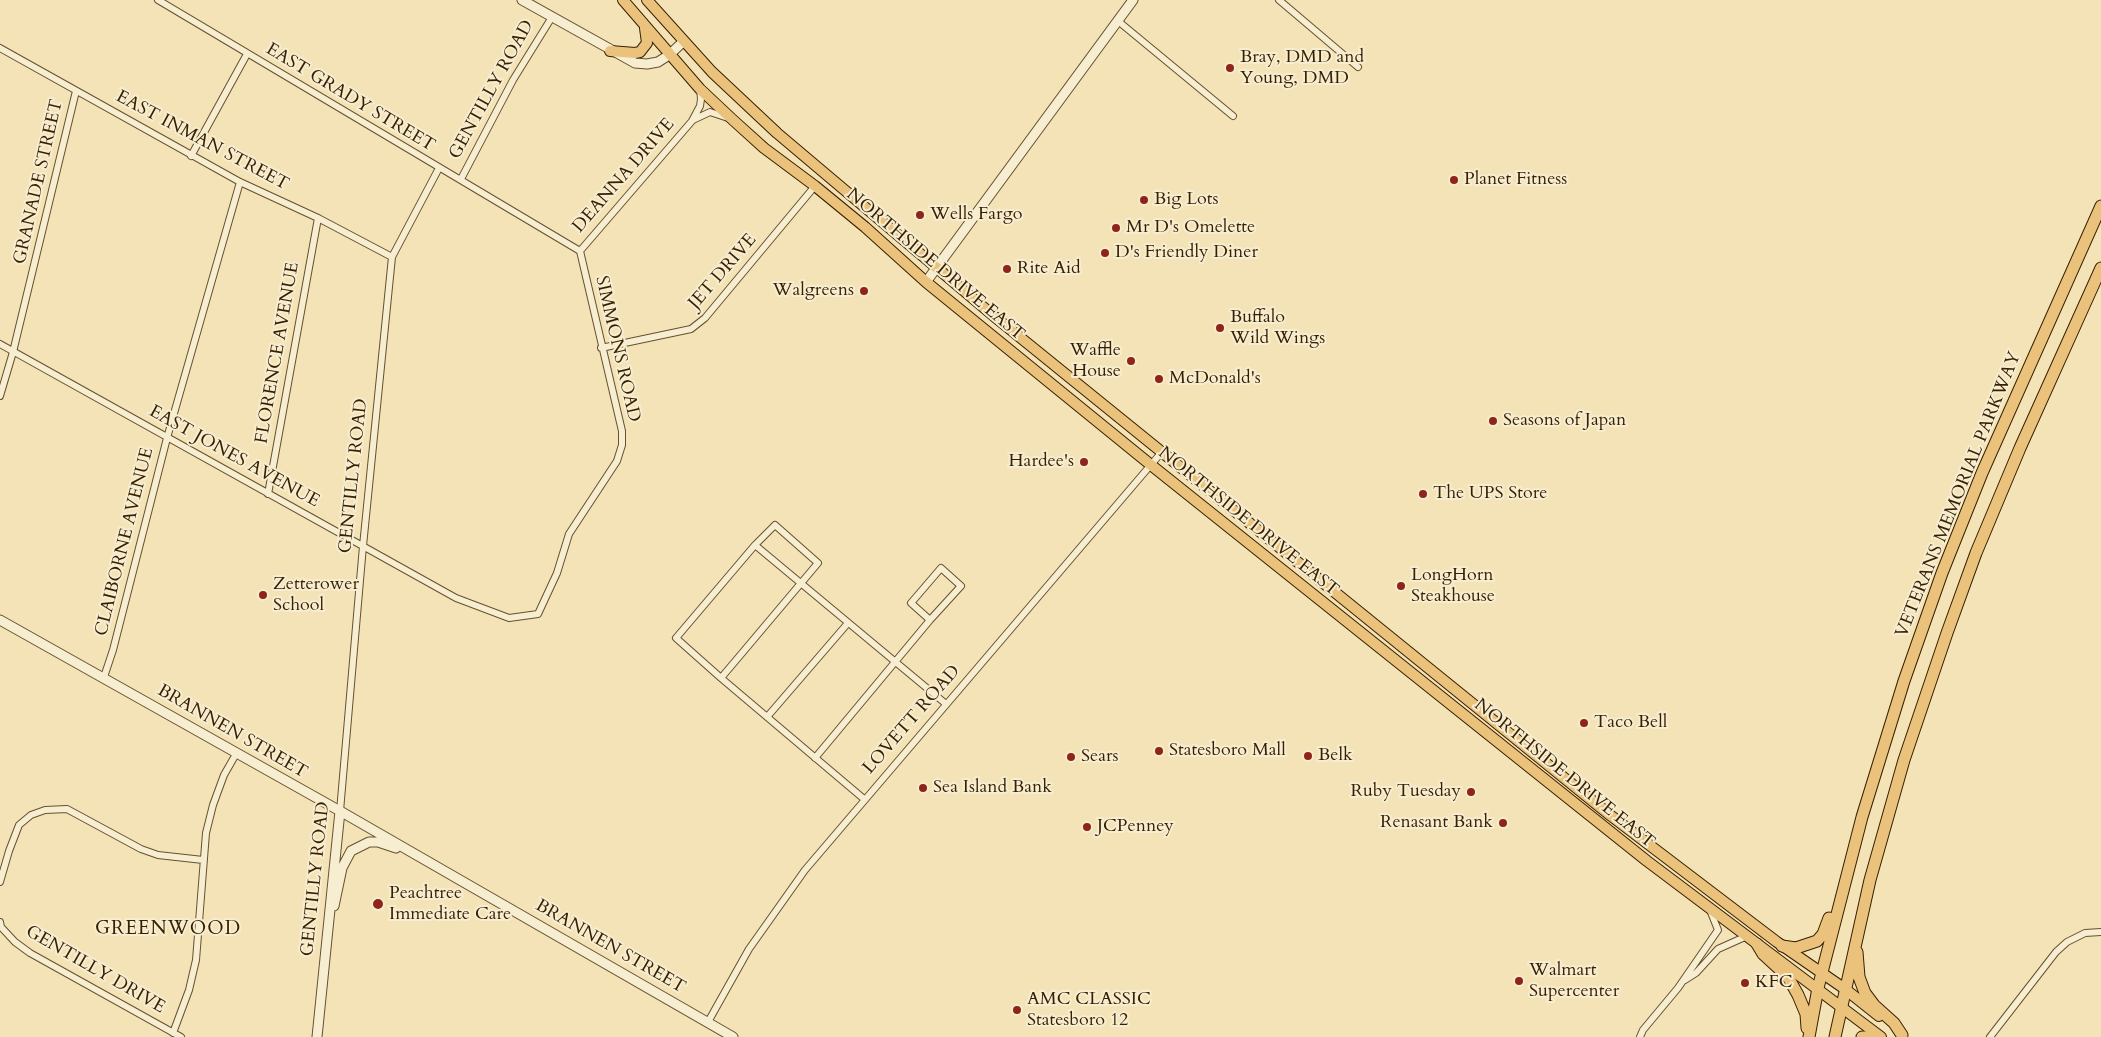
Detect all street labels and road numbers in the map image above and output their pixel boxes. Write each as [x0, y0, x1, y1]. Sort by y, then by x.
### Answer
street label: GENTILLY ROAD [445, 17, 539, 163]
street label: EAST GRADY STREET [262, 39, 438, 157]
street label: EAST INMAN STREET [112, 86, 292, 196]
street label: GRANADE STREET [10, 98, 68, 266]
street label: DEANNA DRIVE [568, 114, 680, 238]
street label: NORTHSIDE DRIVE EAST [842, 184, 1028, 346]
street label: JET DRIVE [684, 230, 762, 314]
street label: FLORENCE AVENUE [251, 261, 305, 445]
street label: SIMMONS ROAD [590, 274, 644, 424]
street label: VETERANS MEMORIAL PARKWAY [1892, 349, 2026, 641]
street label: GENTILLY ROAD [335, 398, 373, 554]
street label: EAST JONES AVENUE [145, 401, 323, 513]
street label: NORTHSIDE DRIVE EAST [1153, 443, 1343, 601]
street label: CLAIBORNE AVENUE [91, 446, 159, 638]
street label: LOVETT ROAD [859, 661, 965, 779]
street label: BRANNEN STREET [153, 680, 311, 784]
street label: NORTHSIDE DRIVE EAST [1469, 695, 1659, 853]
street label: GENTILLY ROAD [297, 801, 335, 957]
street label: BRANNEN STREET [531, 895, 689, 999]
street label: GENTILLY DRIVE [21, 921, 169, 1019]

